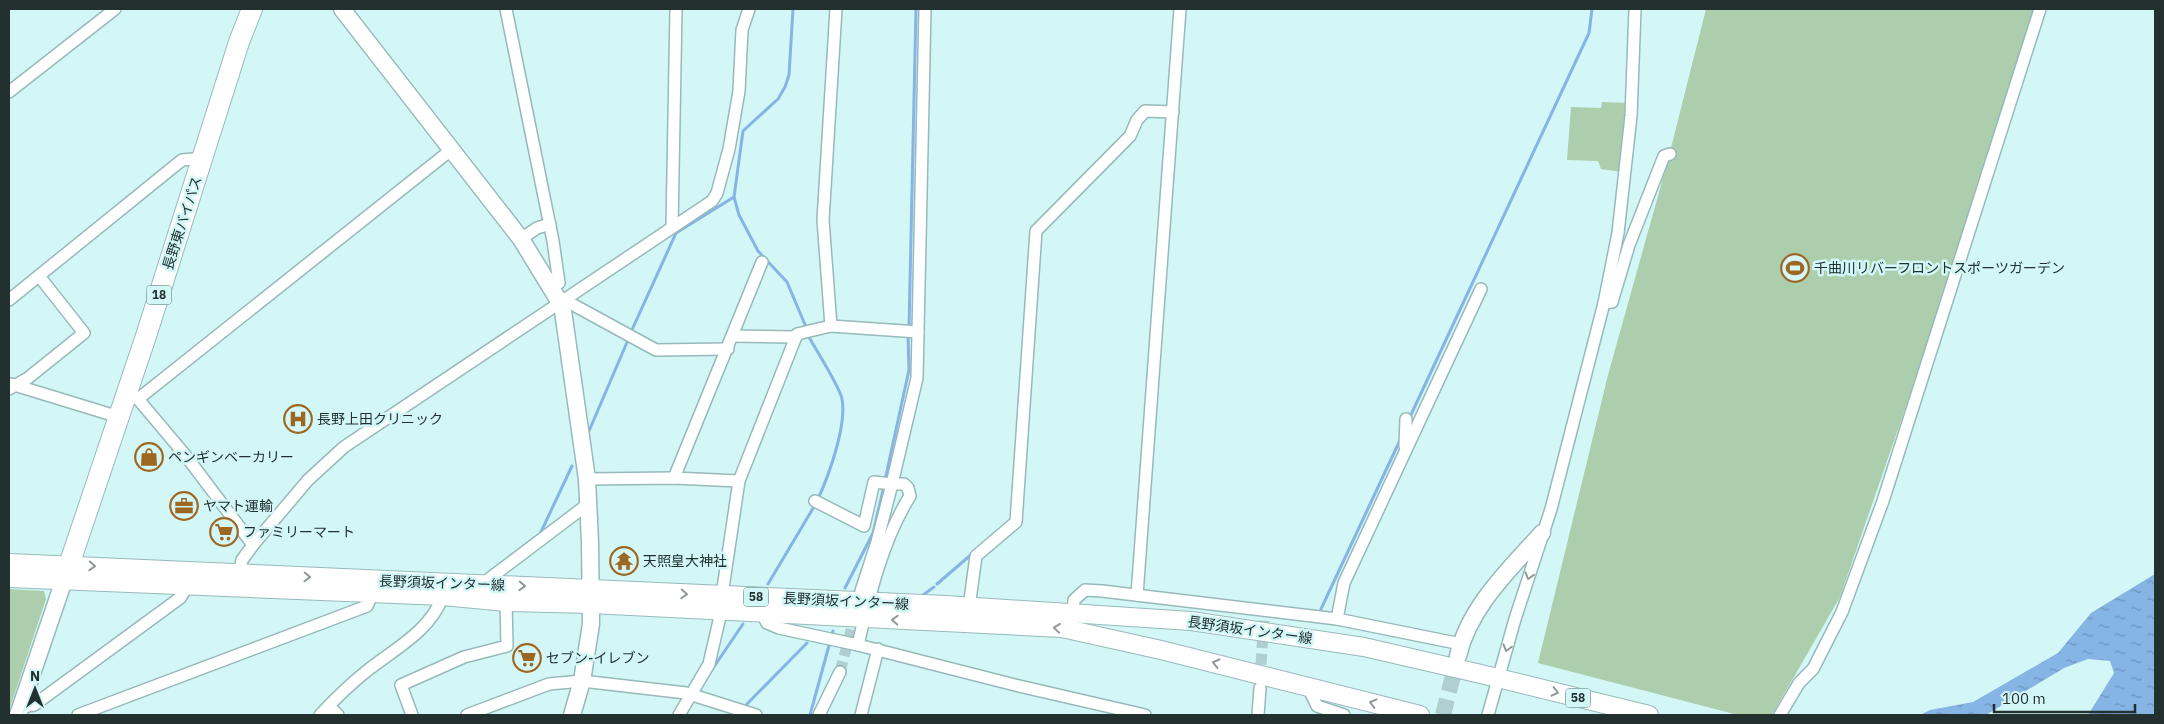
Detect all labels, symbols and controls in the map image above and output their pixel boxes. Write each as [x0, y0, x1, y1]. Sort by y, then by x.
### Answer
street label: 長野東バイパス [158, 174, 206, 272]
sports icon: 千曲川リバーフロントスポーツガーデン [1780, 253, 1810, 283]
place label: 千曲川リバーフロントスポーツガーデン [1814, 259, 2065, 277]
road number: 18 [146, 286, 172, 304]
hospital icon: 長野上田クリニック [283, 404, 313, 434]
place label: 長野上田クリニック [317, 410, 443, 428]
shop icon: ペンギンベーカリー [134, 442, 164, 472]
place label: ペンギンベーカリー [168, 448, 294, 466]
office icon: ヤマト運輸 [169, 491, 199, 521]
place label: ヤマト運輸 [203, 497, 273, 515]
supermarket icon: ファミリーマート [209, 517, 239, 547]
place label: ファミリーマート [243, 523, 355, 541]
temple icon: 天照皇大神社 [609, 546, 639, 576]
place label: 天照皇大神社 [643, 552, 727, 570]
one-way arrow [89, 560, 97, 571]
one-way arrow [303, 572, 311, 583]
street label: 長野須坂インター線 [379, 572, 505, 594]
one-way arrow [1525, 572, 1535, 580]
one-way arrow [518, 581, 526, 592]
one-way arrow [681, 588, 689, 599]
road number: 58 [744, 588, 768, 606]
street label: 長野須坂インター線 [783, 589, 909, 613]
street label: 長野須坂インター線 [1186, 612, 1314, 648]
one-way arrow [891, 614, 899, 625]
one-way arrow [1053, 623, 1061, 634]
supermarket icon: セブン-イレブン [512, 643, 542, 673]
one-way arrow [1502, 644, 1512, 652]
place label: セブン-イレブン [546, 649, 650, 667]
one-way arrow [1211, 658, 1220, 669]
north arrow [10, 664, 60, 714]
text: N [30, 667, 40, 685]
scale bar [1994, 682, 2135, 714]
one-way arrow [1551, 686, 1560, 697]
road number: 58 [1566, 688, 1590, 708]
text: 100 m [2002, 689, 2046, 708]
one-way arrow [1369, 698, 1378, 709]

